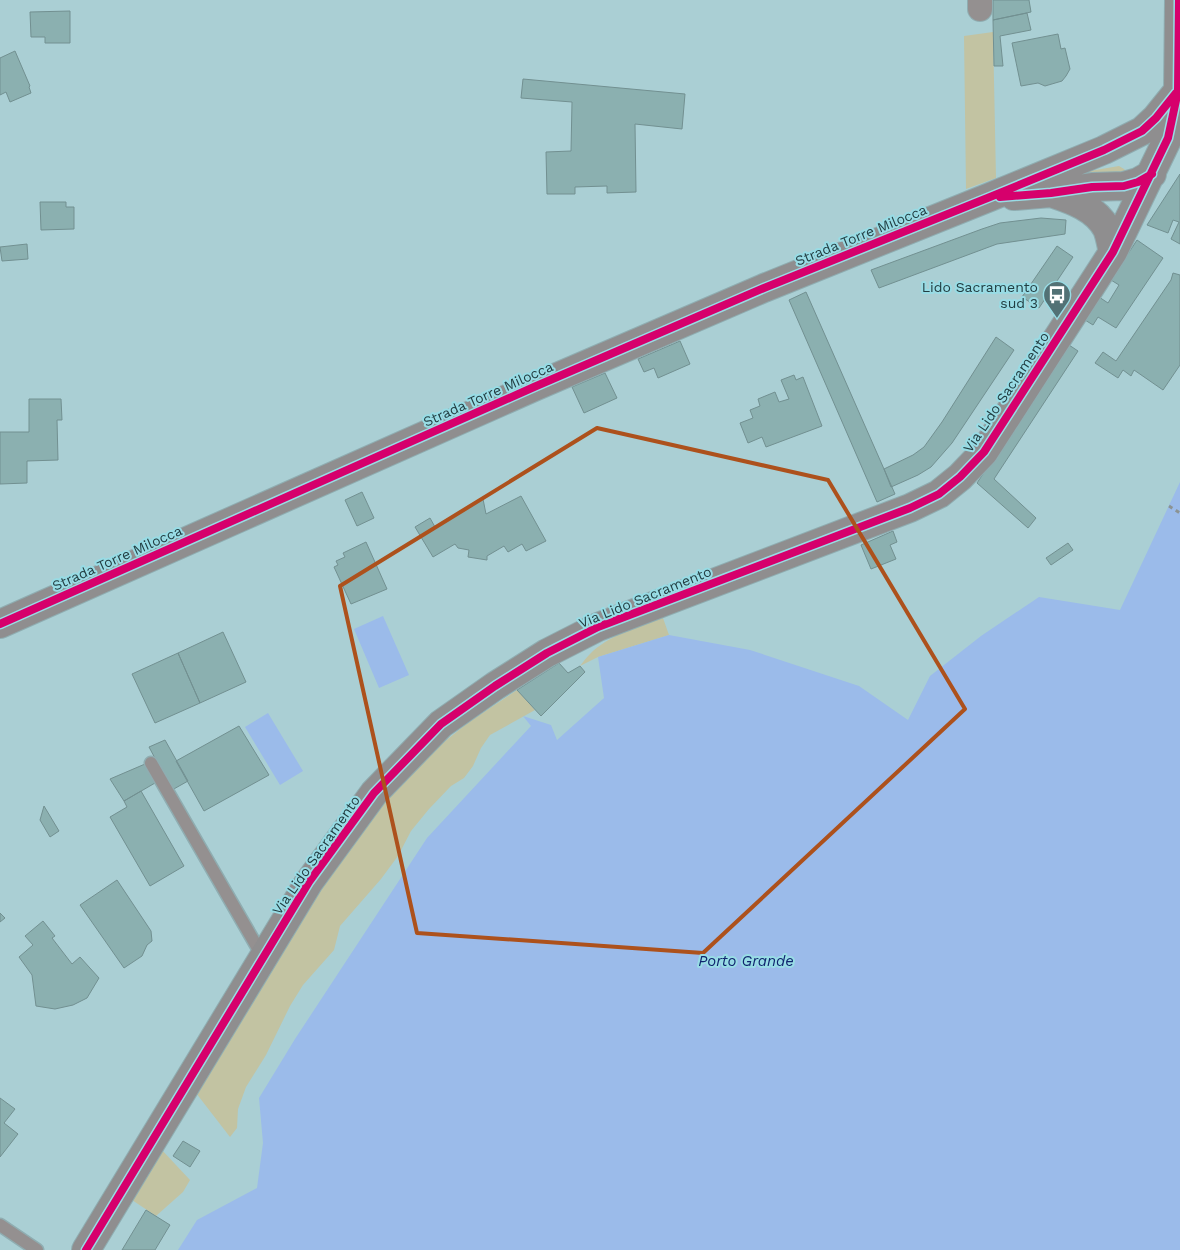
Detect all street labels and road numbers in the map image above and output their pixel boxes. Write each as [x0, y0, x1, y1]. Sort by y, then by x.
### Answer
street label: Strada Torre Milocca [793, 201, 929, 269]
street label: Via Lido Sacramento [960, 329, 1052, 455]
street label: Strada Torre Milocca [421, 358, 555, 430]
street label: Strada Torre Milocca [50, 522, 184, 594]
street label: Via Lido Sacramento [576, 563, 714, 631]
street label: Via Lido Sacramento [269, 792, 363, 918]

